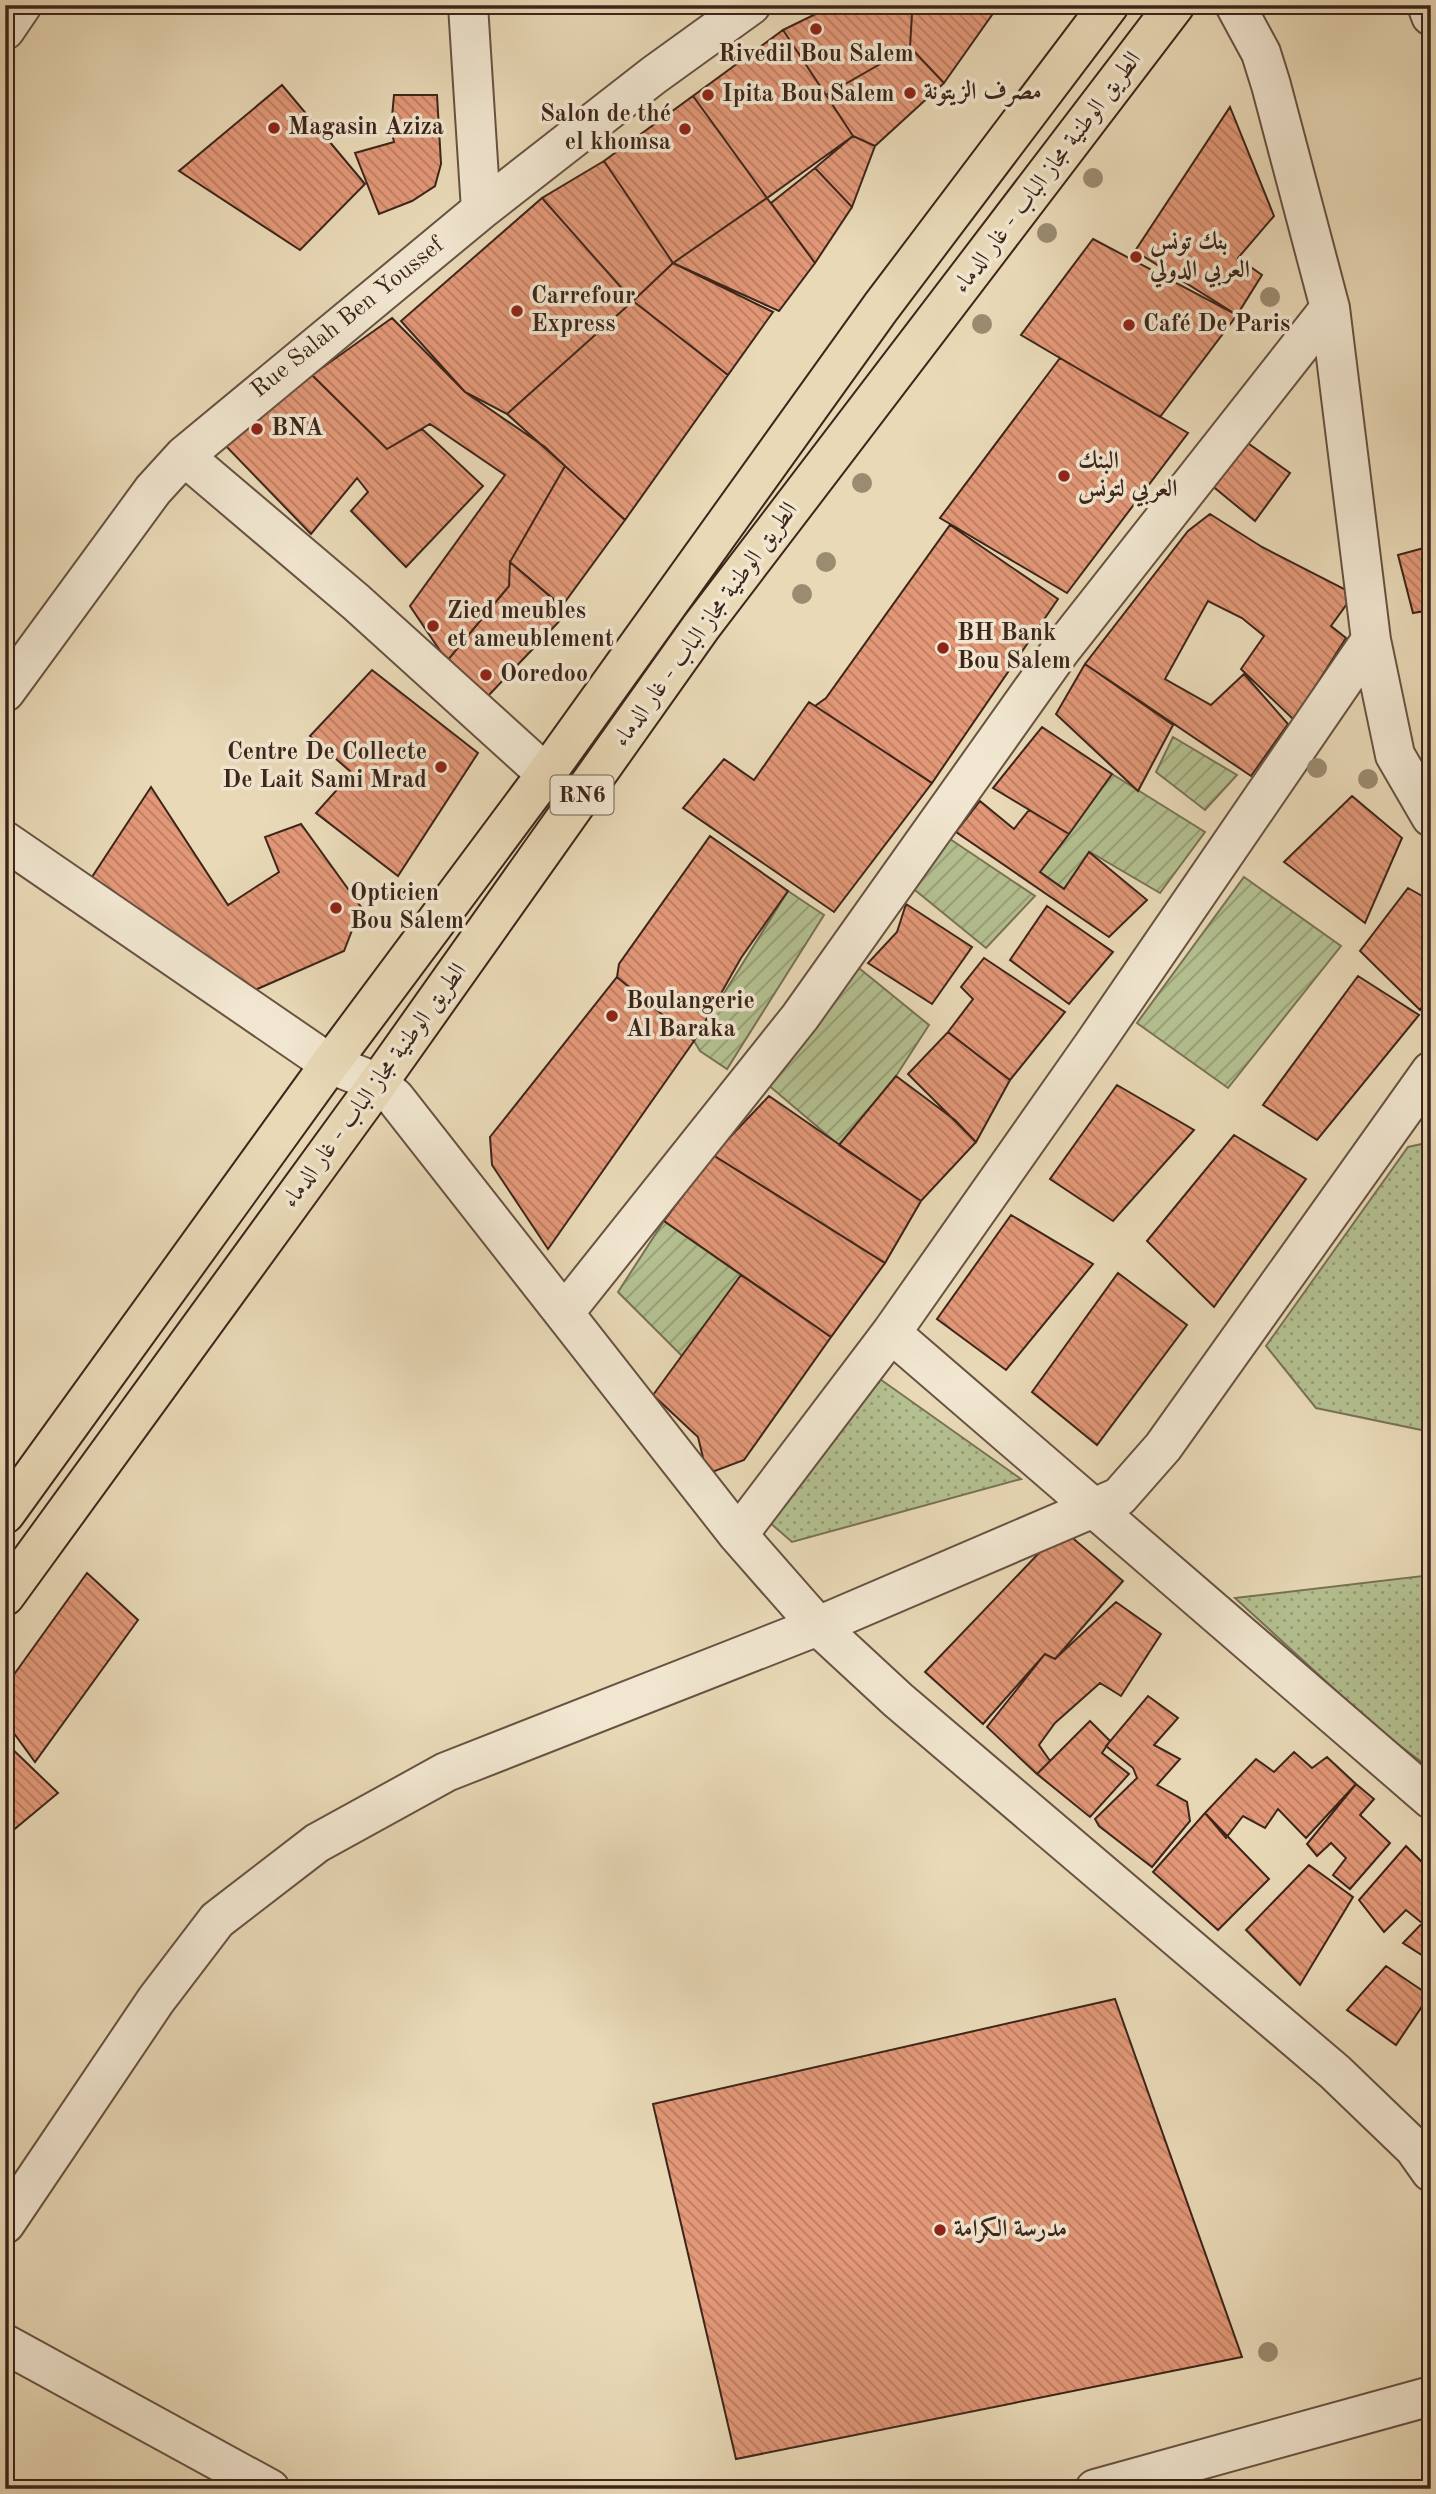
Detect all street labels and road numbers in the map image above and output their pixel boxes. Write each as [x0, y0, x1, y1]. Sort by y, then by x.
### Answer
street label: الطريق الوطنية مجاز الباب - غار الدماء [949, 48, 1147, 299]
street label: Rue Salah Ben Youssef [247, 232, 450, 403]
street label: الطريق الوطنية مجاز الباب - غار الدماء [609, 498, 803, 752]
road number: RN6 [550, 776, 614, 814]
street label: الطريق الوطنية مجاز الباب - غار الدماء [278, 959, 472, 1213]

